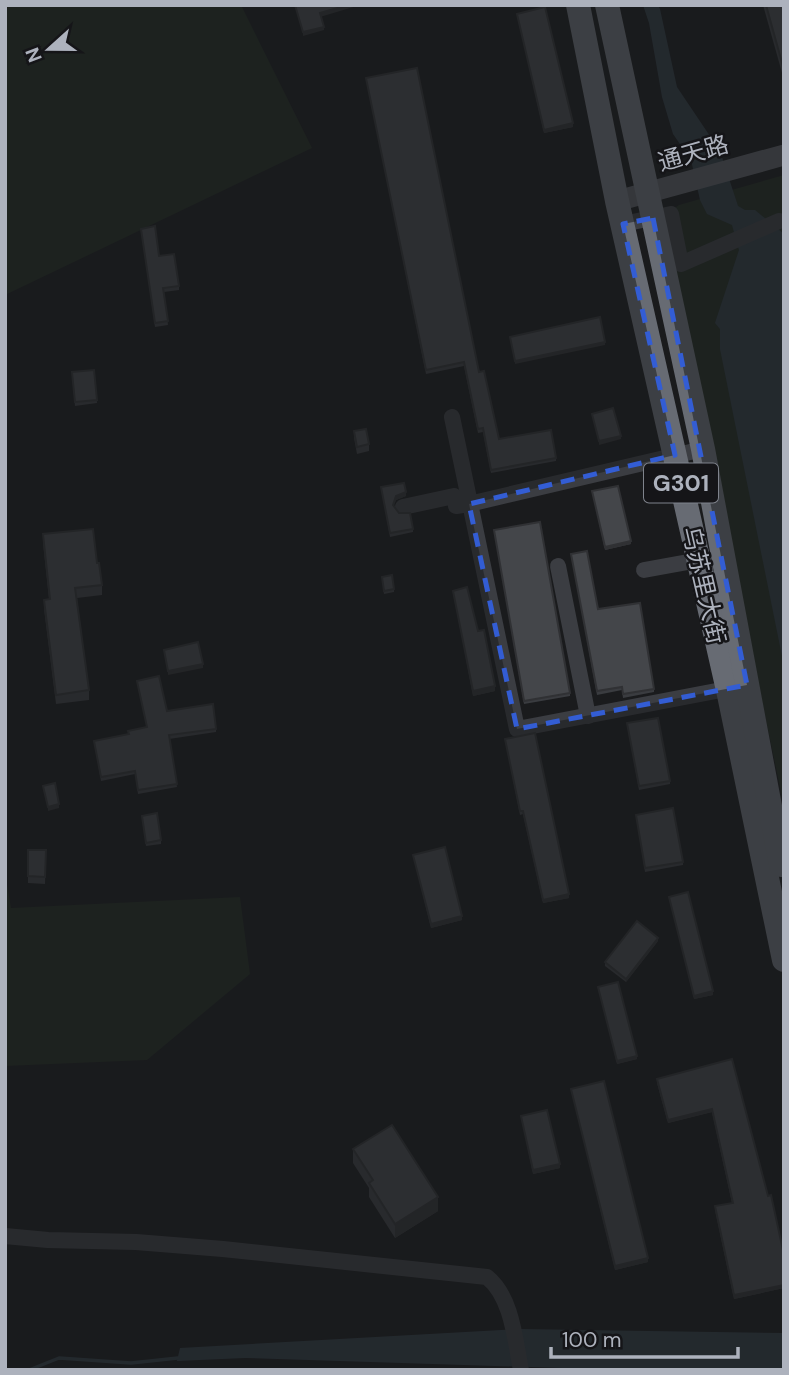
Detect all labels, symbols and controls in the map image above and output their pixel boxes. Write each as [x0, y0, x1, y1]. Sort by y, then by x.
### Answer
north arrow [14, 14, 84, 84]
text: N [19, 44, 48, 66]
street label: 通天路 [654, 128, 732, 178]
road number: G301 [644, 463, 718, 503]
street label: 乌苏里大街 [675, 523, 733, 647]
scale bar [551, 1316, 738, 1360]
text: 100 m [562, 1326, 622, 1354]

